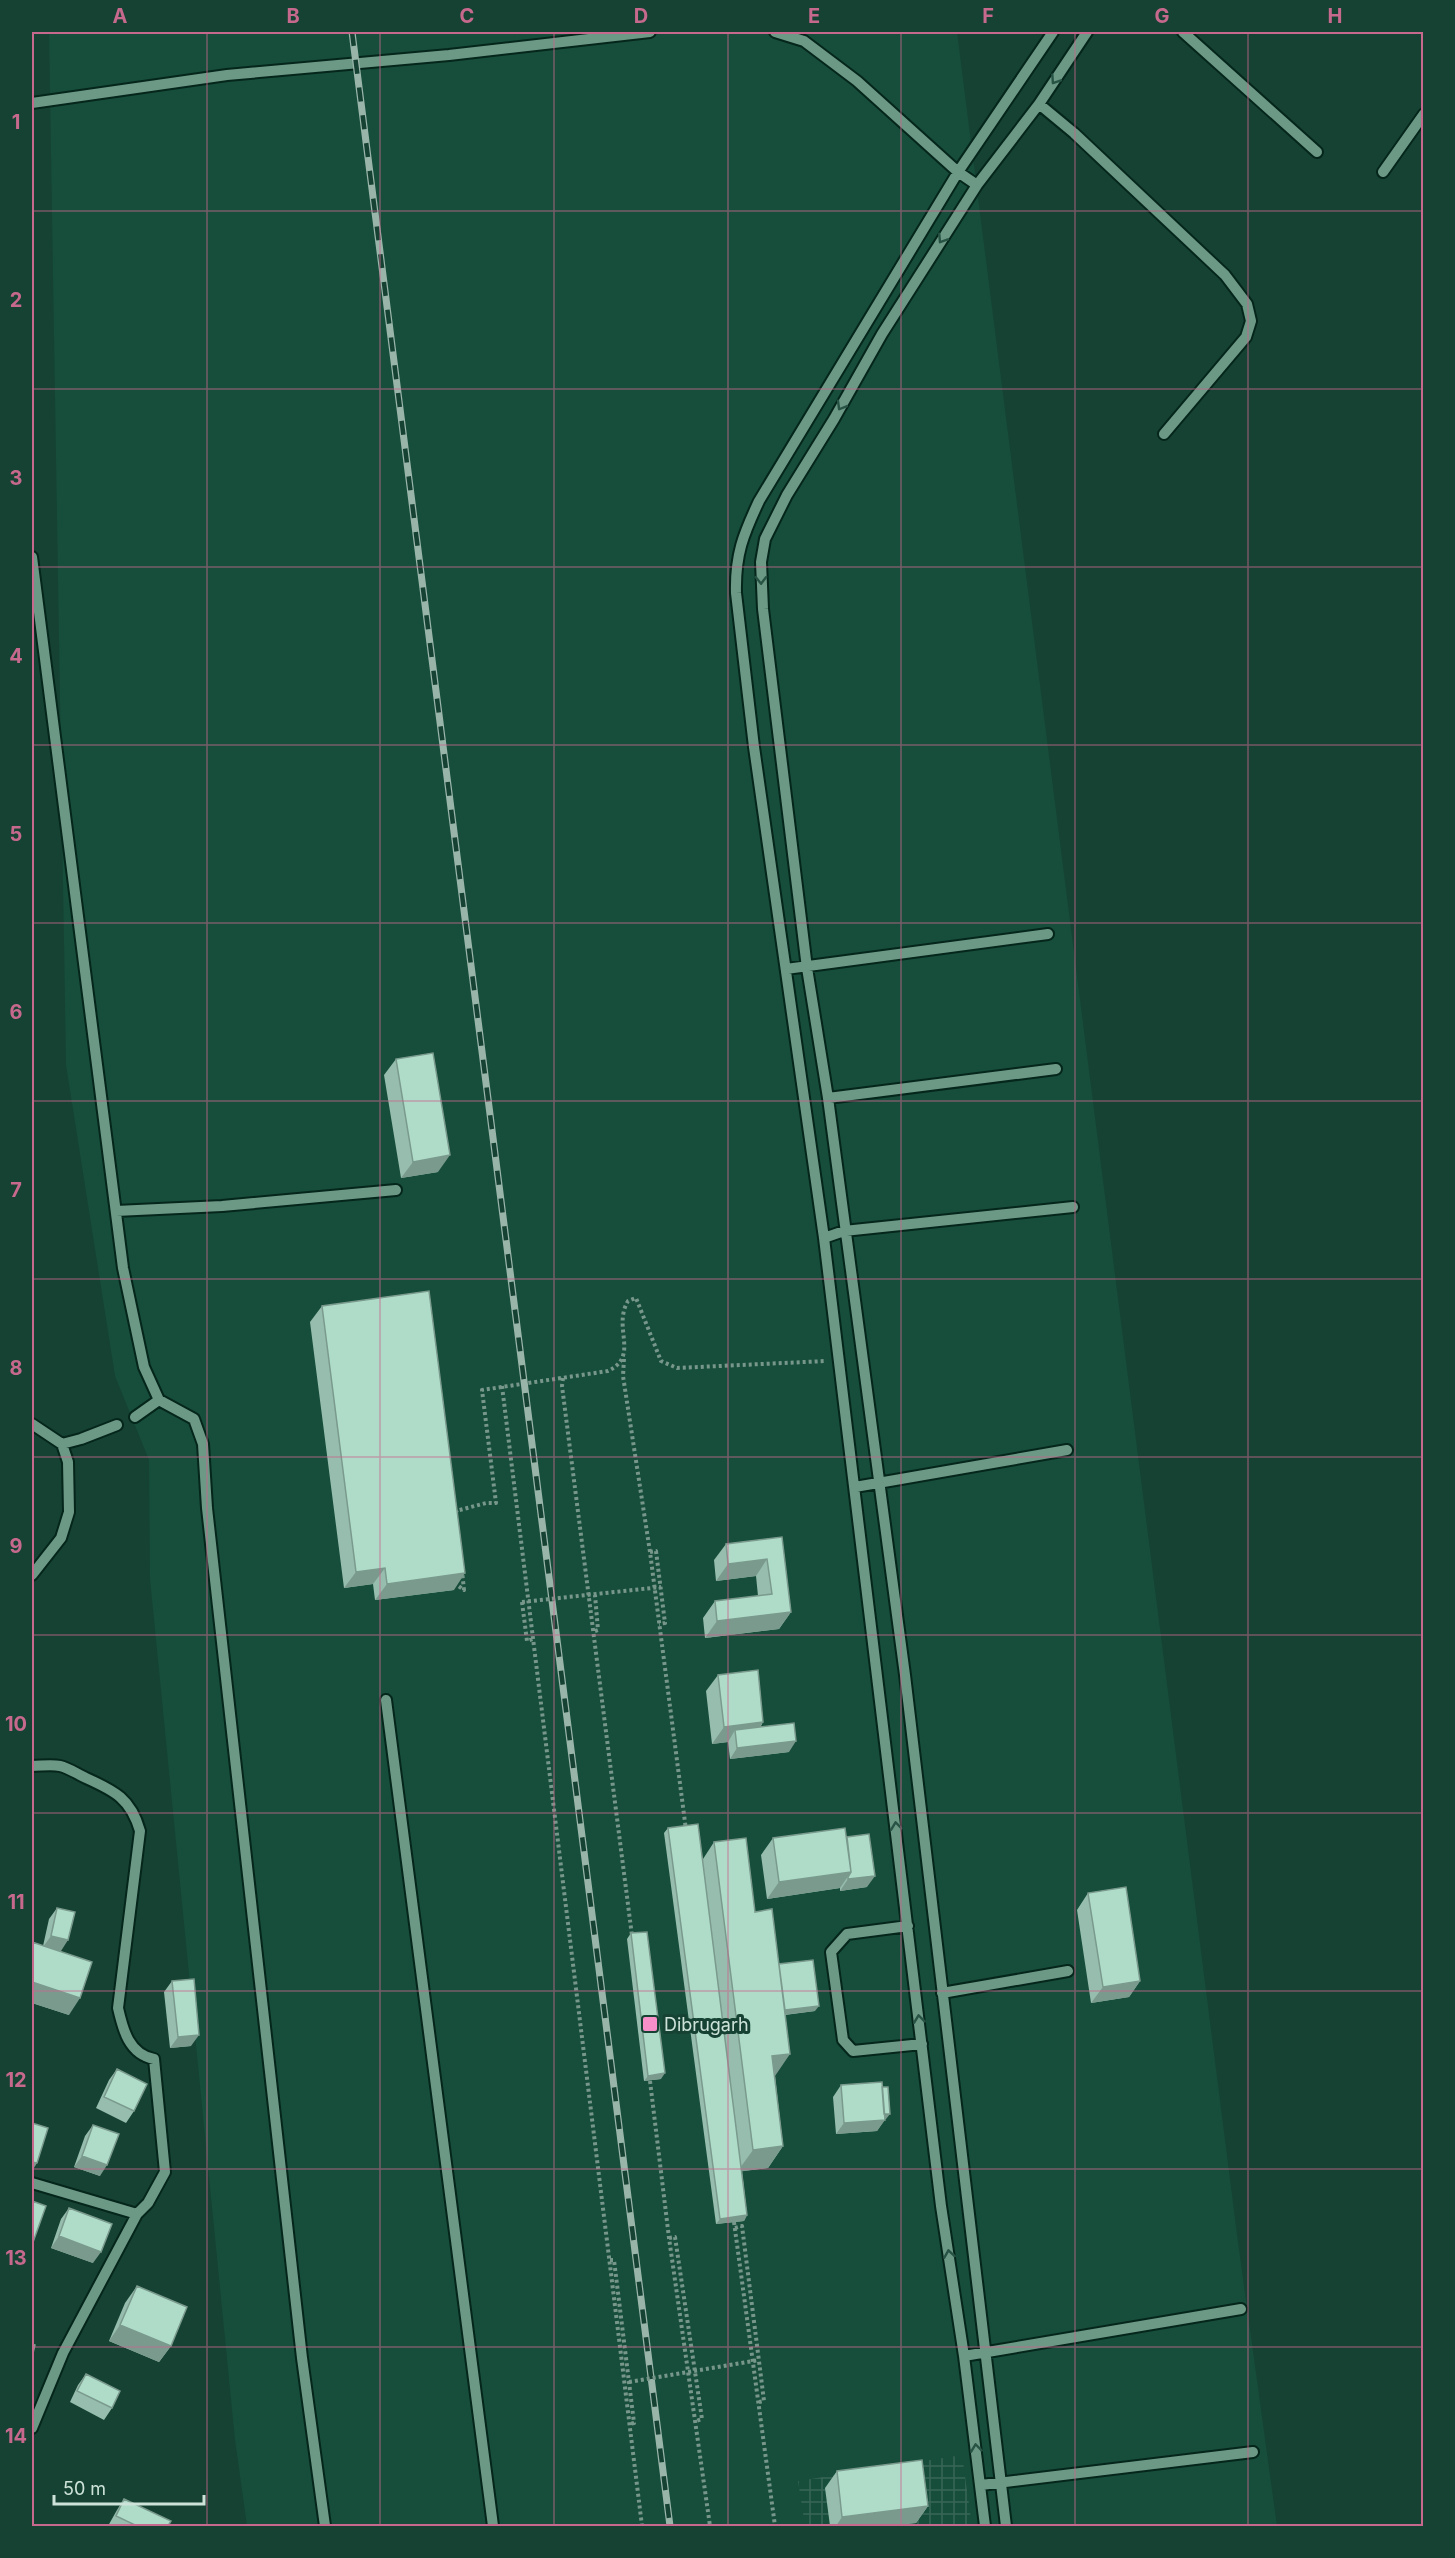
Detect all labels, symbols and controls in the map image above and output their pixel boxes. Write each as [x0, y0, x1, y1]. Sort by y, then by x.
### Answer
text: A [113, 4, 128, 28]
text: B [286, 4, 300, 28]
text: C [460, 4, 474, 28]
text: D [634, 4, 648, 28]
text: E [808, 4, 820, 28]
text: F [982, 4, 994, 28]
text: G [1154, 4, 1170, 28]
text: H [1328, 4, 1342, 28]
one-way arrow [1050, 74, 1062, 84]
text: 1 [12, 110, 20, 134]
one-way arrow [939, 233, 950, 244]
text: 2 [10, 288, 22, 312]
one-way arrow [837, 400, 848, 410]
text: 3 [10, 466, 22, 490]
one-way arrow [755, 576, 767, 585]
text: 4 [9, 644, 23, 668]
text: 5 [10, 822, 22, 846]
text: 6 [10, 1000, 23, 1024]
text: 7 [10, 1178, 22, 1202]
text: 8 [9, 1356, 23, 1380]
text: 9 [10, 1534, 23, 1558]
text: 10 [5, 1712, 27, 1736]
one-way arrow [891, 1821, 903, 1830]
text: 11 [7, 1890, 25, 1914]
place label: Dibrugarh [664, 2014, 749, 2035]
marker: Dibrugarh [641, 2015, 659, 2033]
one-way arrow [914, 2015, 926, 2024]
text: 12 [5, 2068, 27, 2092]
text: 13 [5, 2246, 27, 2270]
one-way arrow [943, 2250, 955, 2259]
text: 14 [5, 2424, 27, 2448]
one-way arrow [970, 2443, 983, 2452]
scale bar [54, 2468, 204, 2506]
text: 50 m [63, 2478, 106, 2499]

